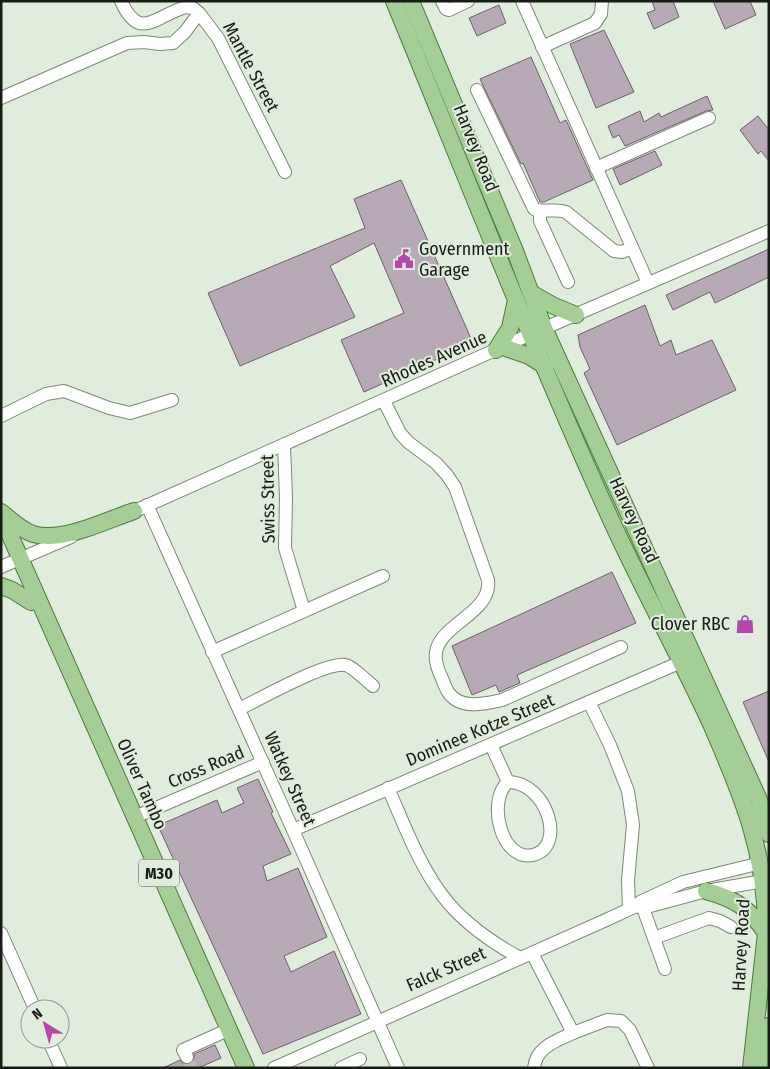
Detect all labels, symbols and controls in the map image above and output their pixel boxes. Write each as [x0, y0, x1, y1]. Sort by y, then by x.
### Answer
street label: Mantle Street [218, 18, 284, 116]
street label: Harvey Road [449, 101, 503, 195]
place label: Government Garage [419, 238, 510, 281]
public building icon: Government Garage [393, 248, 415, 270]
street label: Rhodes Avenue [378, 326, 490, 392]
street label: Swiss Street [256, 454, 280, 544]
street label: Harvey Road [605, 474, 663, 566]
place label: Clover RBC [651, 613, 730, 635]
shop icon: Clover RBC [734, 613, 756, 635]
street label: Dominee Kotze Street [403, 689, 557, 771]
street label: Watkey Street [259, 728, 321, 830]
street label: Oliver Tambo [112, 735, 172, 833]
street label: Cross Road [164, 741, 248, 793]
road number: M30 [139, 860, 179, 886]
street label: Harvey Road [728, 898, 754, 992]
street label: Falck Street [403, 942, 489, 996]
north arrow [20, 999, 70, 1049]
text: N [29, 1005, 46, 1023]

